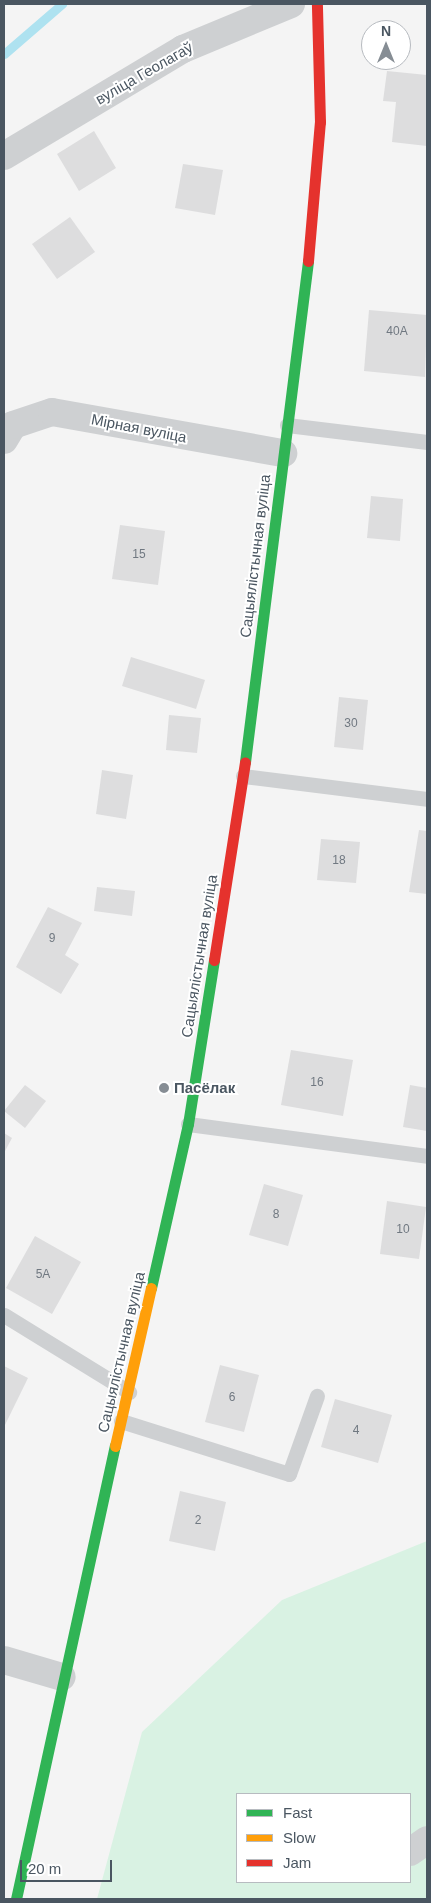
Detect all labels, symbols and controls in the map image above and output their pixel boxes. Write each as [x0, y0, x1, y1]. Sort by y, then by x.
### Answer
north arrow [361, 20, 411, 70]
text: N [381, 23, 391, 39]
street label: вуліца Геолагаў [92, 38, 196, 108]
house number: 40А [386, 325, 408, 339]
street label: Мірная вуліца [90, 410, 188, 446]
street label: Сацыялістычная вуліца [236, 473, 274, 639]
house number: 15 [132, 548, 146, 562]
house number: 30 [344, 717, 358, 731]
house number: 18 [332, 854, 346, 868]
street label: Сацыялістычная вуліца [177, 873, 221, 1039]
house number: 9 [49, 932, 55, 946]
house number: 16 [310, 1076, 324, 1090]
place label: Пасёлак [174, 1079, 235, 1097]
marker: Пасёлак [158, 1082, 170, 1094]
house number: 8 [273, 1208, 279, 1222]
house number: 10 [396, 1223, 410, 1237]
house number: 5А [36, 1268, 50, 1282]
street label: Сацыялістычная вуліца [94, 1270, 148, 1434]
house number: 6 [229, 1391, 235, 1405]
house number: 4 [353, 1424, 359, 1438]
house number: 2 [195, 1514, 201, 1528]
legend [236, 1793, 411, 1883]
text: Fast [283, 1804, 312, 1821]
text: Slow [283, 1829, 316, 1846]
scale bar [22, 1850, 115, 1882]
text: Jam [283, 1854, 311, 1871]
text: 20 m [28, 1860, 61, 1877]

